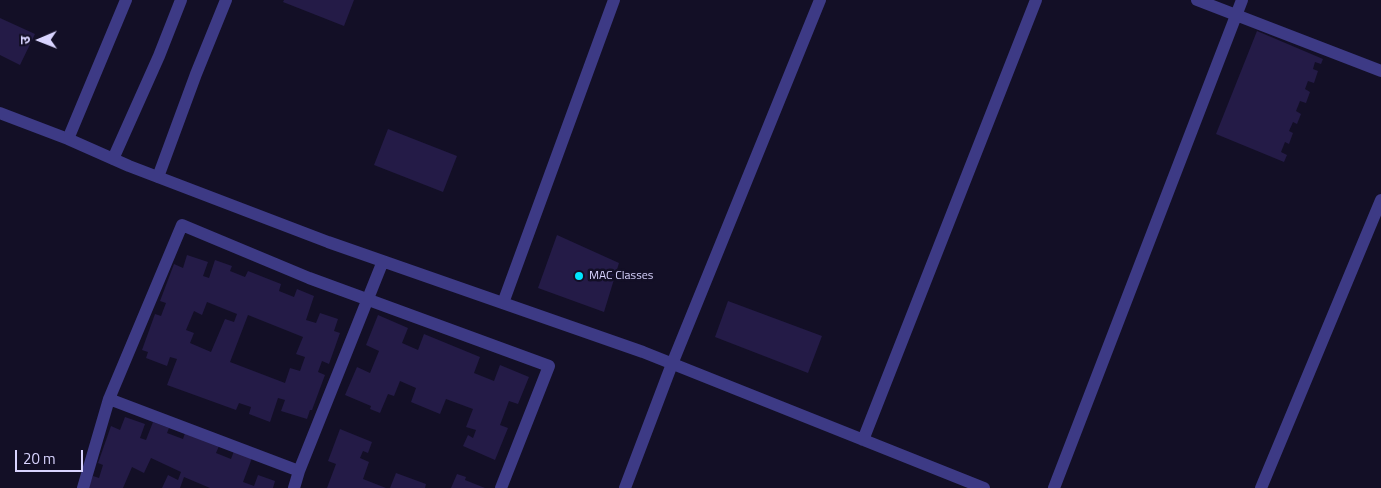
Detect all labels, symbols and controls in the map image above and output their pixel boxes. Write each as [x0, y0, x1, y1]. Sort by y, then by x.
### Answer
north arrow [15, 15, 65, 65]
text: उ [14, 36, 35, 45]
place label: MAC Classes [589, 269, 653, 283]
marker: MAC Classes [573, 270, 585, 282]
scale bar [18, 440, 85, 472]
text: 20 m [23, 447, 56, 470]

